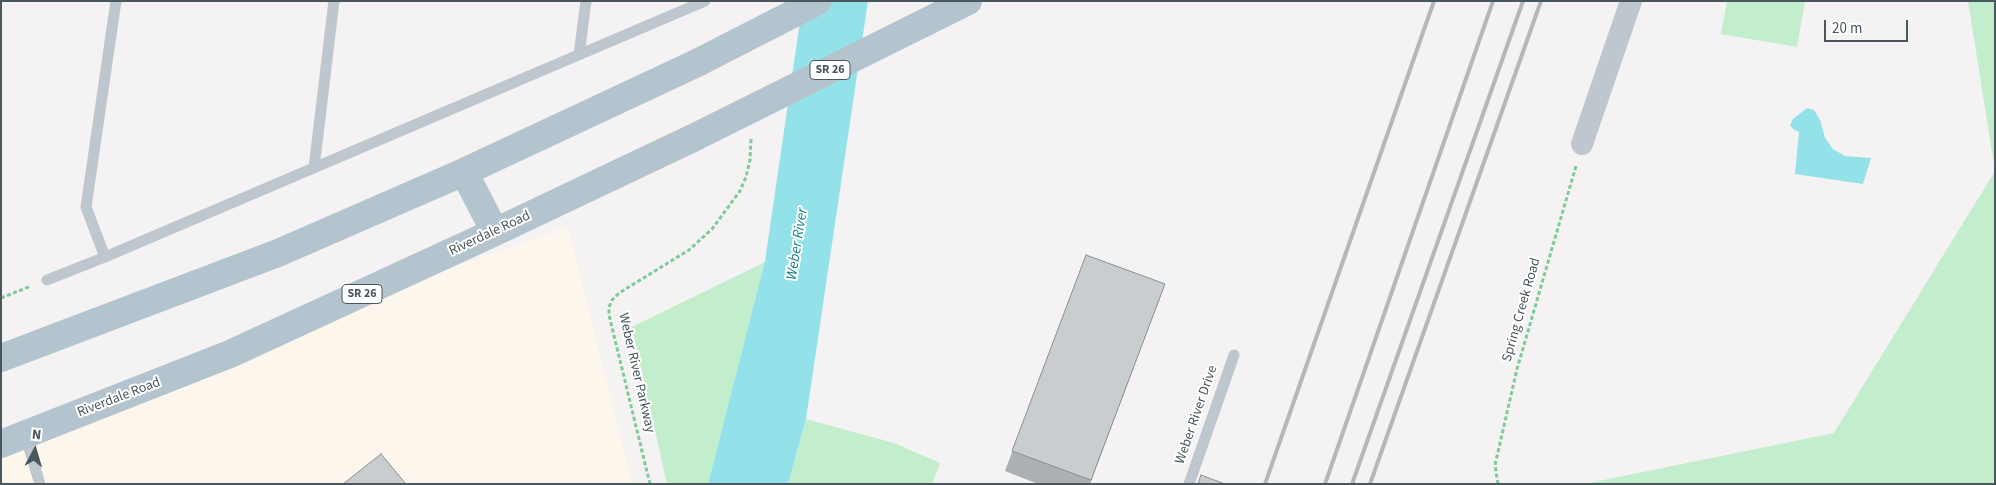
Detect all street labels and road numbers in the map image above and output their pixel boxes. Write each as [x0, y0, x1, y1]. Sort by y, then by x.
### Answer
road number: SR 26 [810, 60, 850, 80]
street label: Riverdale Road [447, 208, 533, 260]
street label: Spring Creek Road [1499, 256, 1545, 364]
road number: SR 26 [342, 284, 382, 304]
street label: Weber River Parkway [614, 311, 658, 435]
street label: Weber River Drive [1172, 364, 1222, 466]
street label: Riverdale Road [75, 374, 163, 422]

